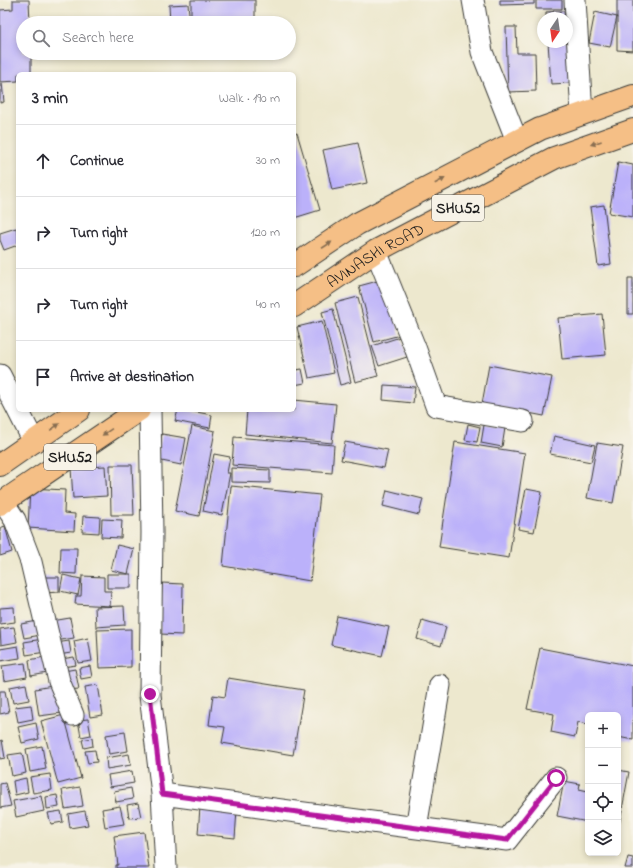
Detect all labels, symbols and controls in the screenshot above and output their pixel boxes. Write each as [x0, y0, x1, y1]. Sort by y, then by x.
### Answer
north arrow [537, 12, 573, 48]
search box [16, 16, 296, 60]
icon: search [30, 27, 52, 49]
text: Search here [62, 27, 134, 49]
text: 3 min [32, 86, 68, 111]
text: Walk · 190 m [219, 89, 280, 108]
one-way arrow [590, 140, 602, 146]
icon: ahead [32, 150, 54, 172]
text: Continue [70, 150, 124, 172]
text: 30 m [256, 151, 280, 170]
one-way arrow [434, 178, 446, 184]
road number: SHU52 [432, 195, 484, 221]
street label: AVINASHI ROAD [322, 218, 429, 295]
icon: right [32, 222, 54, 244]
text: Turn right [70, 222, 128, 244]
text: 120 m [250, 223, 280, 242]
one-way arrow [321, 241, 332, 249]
icon: right [32, 294, 54, 316]
text: Turn right [70, 294, 128, 316]
text: 40 m [256, 295, 280, 314]
icon: arrive [32, 366, 54, 388]
text: Arrive at destination [70, 366, 194, 388]
one-way arrow [50, 423, 61, 431]
one-way arrow [102, 428, 112, 436]
road number: SHU52 [44, 444, 96, 470]
route end [141, 685, 159, 703]
map controls [585, 712, 621, 856]
button: + [585, 712, 621, 748]
button: − [585, 748, 621, 784]
route start [547, 769, 565, 787]
button: locate [585, 784, 621, 820]
button: layers [585, 820, 621, 856]

